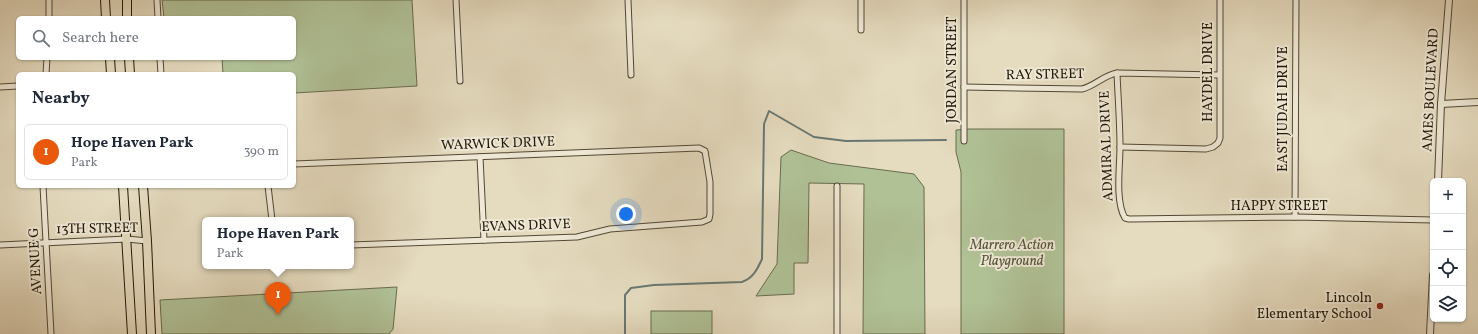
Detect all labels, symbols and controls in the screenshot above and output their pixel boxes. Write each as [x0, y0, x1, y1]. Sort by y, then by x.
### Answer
search box [16, 16, 296, 60]
street label: JORDAN STREET [943, 17, 962, 123]
street label: HAYDEL DRIVE [1199, 22, 1218, 122]
icon: search [30, 27, 52, 49]
text: Search here [62, 28, 139, 49]
street label: AMES BOULEVARD [1418, 28, 1444, 152]
street label: EAST JUDAH DRIVE [1274, 46, 1293, 172]
street label: RAY STREET [1005, 65, 1085, 85]
text: Nearby [32, 87, 90, 110]
street label: ADMIRAL DRIVE [1096, 90, 1118, 202]
text: Hope Haven Park [71, 133, 193, 154]
street label: WARWICK DRIVE [441, 133, 555, 155]
text: 1 [43, 143, 49, 161]
text: 390 m [244, 143, 279, 161]
text: Park [71, 154, 98, 172]
map controls [1430, 178, 1466, 322]
button: + [1430, 178, 1466, 214]
street label: HAPPY STREET [1230, 197, 1328, 216]
your location [616, 204, 636, 224]
button: − [1430, 214, 1466, 250]
street label: EVANS DRIVE [481, 215, 571, 237]
popup [202, 217, 354, 269]
street label: 13TH STREET [56, 219, 138, 239]
text: Hope Haven Park [217, 224, 339, 245]
street label: AVENUE G [25, 227, 47, 295]
park label: Marrero Action Playground [969, 236, 1054, 271]
text: Park [217, 245, 243, 263]
button: locate [1430, 250, 1466, 286]
pin: 1 [265, 282, 291, 315]
button: layers [1430, 286, 1466, 322]
place label: Lincoln Elementary School [1257, 289, 1372, 324]
marker: Lincoln Elementary School [1375, 301, 1385, 311]

